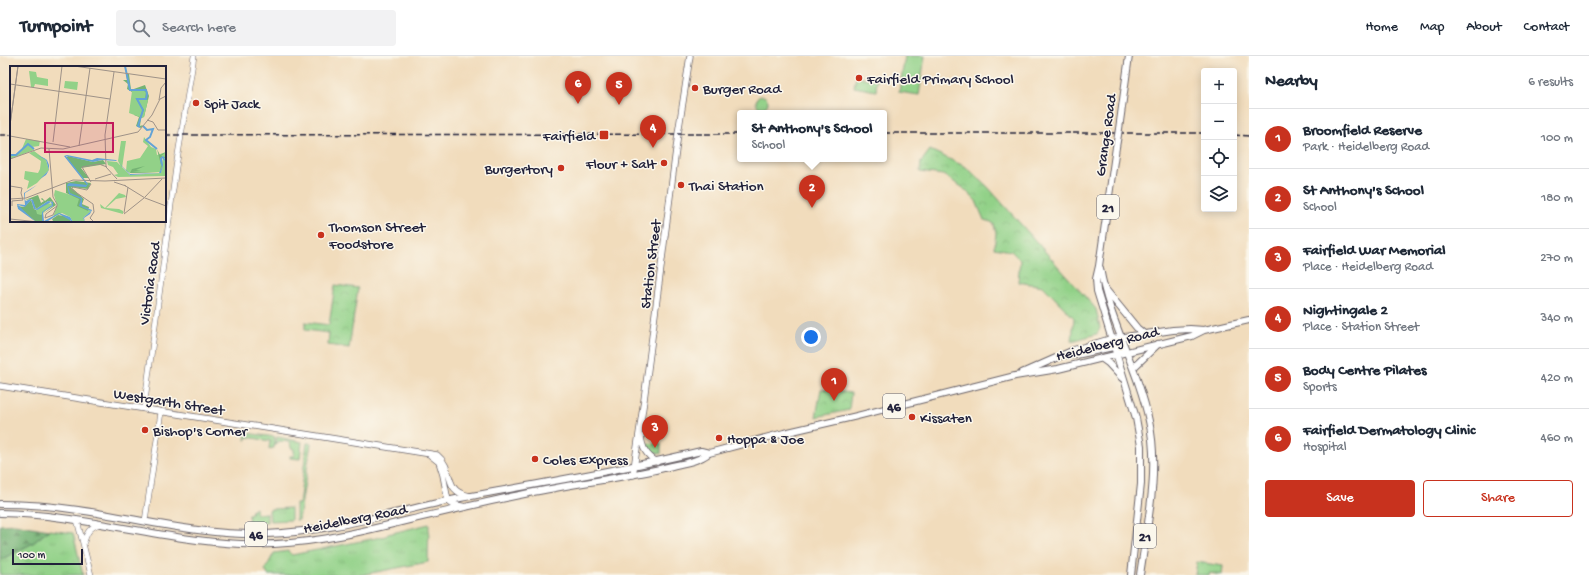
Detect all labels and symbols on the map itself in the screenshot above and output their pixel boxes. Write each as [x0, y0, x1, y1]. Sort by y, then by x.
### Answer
inset map [10, 66, 166, 222]
pin: 6 [565, 71, 591, 104]
place label: Fairfield Primary School [866, 71, 1014, 89]
pin: 5 [606, 72, 632, 105]
marker: Fairfield Primary School [854, 73, 864, 83]
place label: Burger Road [702, 81, 782, 99]
marker: Burger Road [690, 83, 700, 93]
street label: Grange Road [1092, 92, 1122, 178]
place label: Spit Jack [204, 96, 261, 114]
marker: Spit Jack [191, 98, 201, 108]
pin: 4 [640, 115, 666, 148]
place label: Fairfield [542, 128, 596, 146]
marker: Fairfield [598, 129, 610, 141]
place label: Flour + Salt [585, 156, 658, 174]
marker: Flour + Salt [659, 158, 669, 168]
place label: Burgertory [484, 161, 554, 179]
marker: Burgertory [556, 163, 566, 173]
pin: 2 [799, 175, 825, 208]
place label: Thai Station [688, 178, 764, 196]
marker: Thai Station [676, 180, 686, 190]
road number: 21 [1097, 195, 1119, 219]
street label: Station Street [638, 217, 667, 310]
place label: Thomson Street Foodstore [328, 219, 427, 254]
marker: Thomson Street Foodstore [316, 230, 326, 240]
street label: Victoria Road [136, 239, 166, 327]
street label: Heidelberg Road [1054, 323, 1162, 366]
your location [801, 327, 821, 347]
pin: 1 [821, 368, 847, 401]
street label: Westgarth Street [112, 385, 227, 421]
road number: 46 [883, 394, 905, 418]
place label: Kissaten [920, 410, 972, 428]
marker: Kissaten [907, 412, 917, 422]
pin: 3 [642, 415, 668, 448]
place label: Bishop's Corner [152, 423, 249, 441]
marker: Bishop's Corner [140, 425, 150, 435]
place label: Hoppa & Joe [727, 431, 804, 449]
marker: Hoppa & Joe [714, 433, 724, 443]
place label: Coles Express [543, 452, 628, 470]
marker: Coles Express [530, 454, 540, 464]
street label: Heidelberg Road [302, 501, 410, 539]
road number: 46 [245, 522, 267, 546]
road number: 21 [1134, 524, 1156, 548]
scale bar [12, 547, 83, 566]

